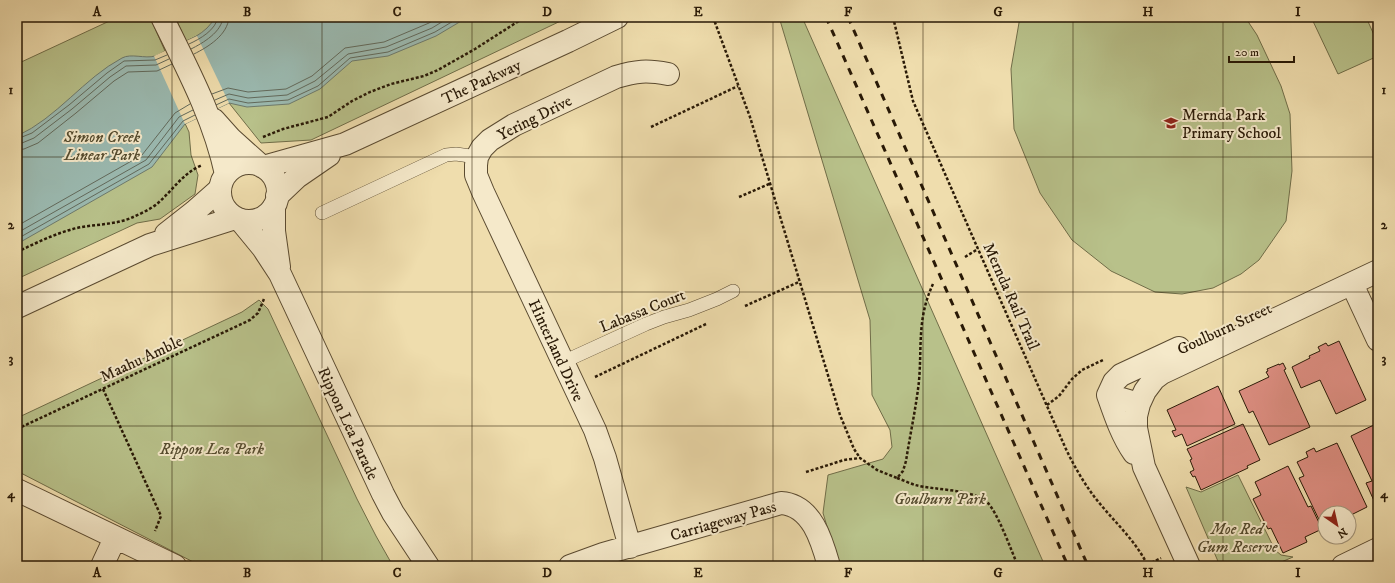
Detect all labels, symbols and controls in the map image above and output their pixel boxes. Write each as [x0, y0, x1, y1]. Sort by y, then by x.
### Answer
text: A [92, 4, 102, 20]
text: B [243, 4, 251, 20]
text: C [393, 4, 402, 20]
text: D [542, 4, 552, 20]
text: E [693, 4, 703, 20]
text: F [844, 4, 853, 20]
text: G [993, 4, 1003, 20]
text: H [1143, 4, 1154, 20]
text: I [1295, 4, 1301, 20]
scale bar [1229, 38, 1294, 64]
text: 20 m [1235, 45, 1259, 60]
street label: The Parkway [439, 55, 524, 109]
text: 1 [9, 82, 14, 98]
text: 1 [1382, 82, 1387, 98]
street label: Yering Drive [494, 90, 575, 145]
place label: Mernda Park Primary School [1182, 105, 1281, 143]
school or university icon: Mernda Park Primary School [1163, 115, 1179, 131]
park label: Simon Creek Linear Park [63, 127, 141, 165]
text: 2 [8, 217, 15, 233]
text: 2 [1381, 217, 1388, 233]
street label: Mernda Rail Trail [978, 240, 1044, 353]
street label: Labassa Court [597, 285, 688, 337]
street label: Hinterland Drive [524, 296, 589, 405]
street label: Goulburn Street [1174, 298, 1275, 360]
street label: Maahu Amble [97, 331, 186, 387]
text: 3 [9, 351, 14, 367]
text: 3 [1382, 351, 1387, 367]
street label: Rippon Lea Parade [313, 364, 383, 483]
park label: Rippon Lea Park [159, 439, 264, 459]
text: 4 [6, 486, 15, 503]
text: 4 [1379, 486, 1388, 503]
park label: Goulburn Park [894, 489, 986, 509]
street label: Carriageway Pass [668, 496, 779, 546]
north arrow [1317, 505, 1357, 545]
park label: Moe Red Gum Reserve [1197, 519, 1278, 557]
text: N [1334, 524, 1350, 541]
text: A [92, 565, 102, 581]
text: B [243, 565, 251, 581]
text: C [393, 565, 402, 581]
text: D [542, 565, 552, 581]
text: E [693, 565, 703, 581]
text: F [844, 565, 853, 581]
text: G [993, 565, 1003, 581]
text: H [1143, 565, 1154, 581]
text: I [1295, 565, 1301, 581]

